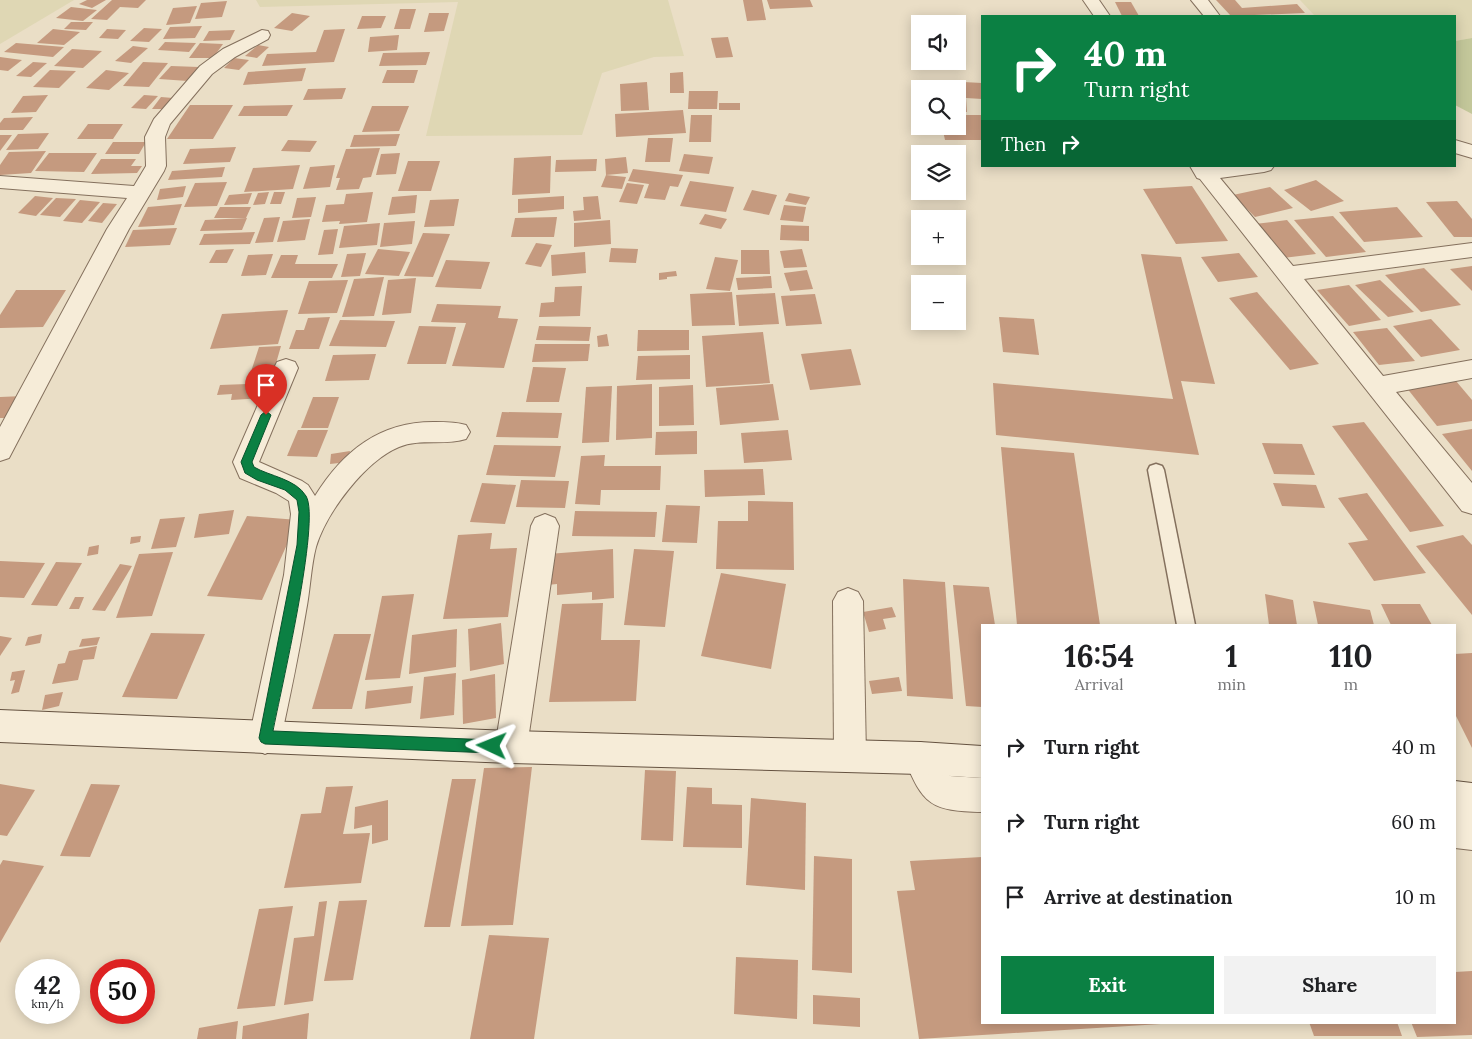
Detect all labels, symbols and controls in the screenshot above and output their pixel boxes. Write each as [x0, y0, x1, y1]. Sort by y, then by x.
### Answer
map controls [911, 15, 966, 330]
button: sound [911, 15, 966, 70]
text: 40 m [1084, 31, 1167, 76]
icon: right [1001, 35, 1066, 100]
text: Turn right [1084, 75, 1189, 103]
button: search [911, 80, 966, 135]
icon: right [1056, 130, 1084, 158]
text: Then [1001, 132, 1046, 156]
button: layers [911, 145, 966, 200]
button: + [911, 210, 966, 265]
button: − [911, 275, 966, 330]
pin [245, 364, 287, 415]
icon: arrive [252, 371, 280, 399]
text: 16:54 [1064, 637, 1134, 675]
text: 1 [1226, 637, 1238, 675]
text: 110 [1329, 637, 1373, 675]
text: Arrival [1075, 674, 1124, 694]
text: min [1217, 674, 1246, 694]
text: m [1344, 674, 1358, 694]
position arrow [465, 719, 517, 771]
icon: right [1001, 733, 1029, 761]
text: Turn right [1044, 735, 1140, 759]
text: 40 m [1392, 735, 1436, 759]
icon: right [1001, 808, 1029, 836]
text: Turn right [1044, 810, 1140, 834]
text: 60 m [1391, 810, 1436, 834]
icon: arrive [1001, 883, 1029, 911]
text: Arrive at destination [1044, 885, 1233, 909]
text: 10 m [1395, 885, 1436, 909]
button: Exit [1001, 956, 1214, 1014]
button: Share [1224, 956, 1436, 1014]
speed limit sign: 50 [90, 959, 155, 1024]
text: 42 [34, 969, 61, 1001]
text: km/h [31, 996, 64, 1011]

